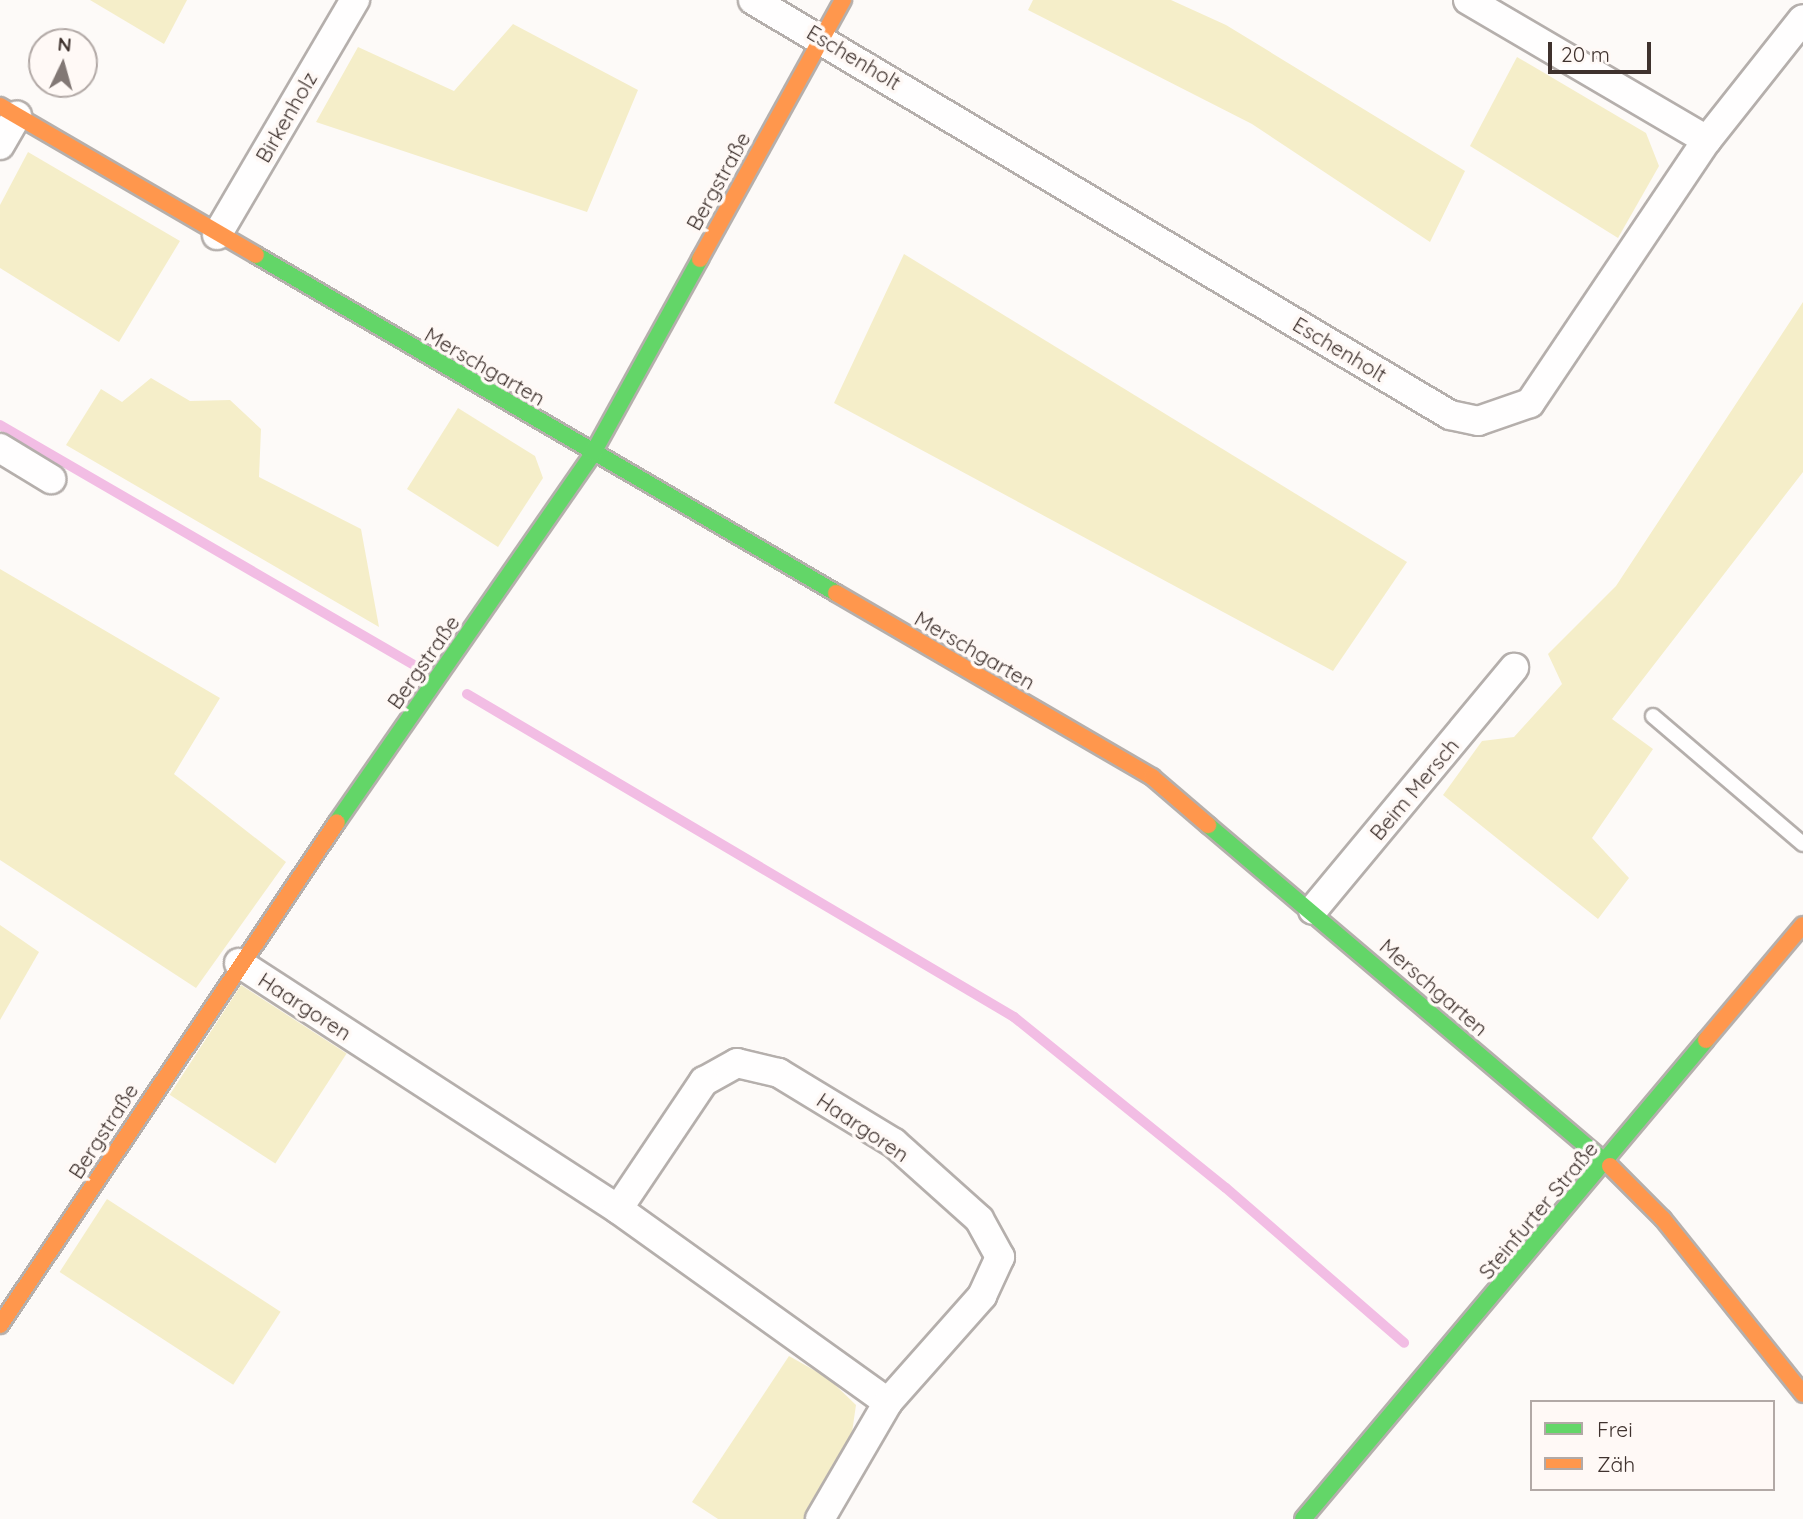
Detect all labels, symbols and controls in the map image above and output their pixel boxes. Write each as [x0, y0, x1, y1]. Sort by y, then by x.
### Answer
street label: Eschenholt [802, 19, 906, 95]
north arrow [28, 28, 98, 98]
scale bar [1551, 28, 1654, 72]
text: N [57, 32, 73, 57]
text: 20 m [1561, 41, 1610, 67]
street label: Birkenholz [250, 67, 322, 167]
street label: Bergstraße [681, 128, 755, 234]
street label: Eschenholt [1288, 311, 1392, 387]
street label: Merschgarten [420, 321, 550, 411]
street label: Merschgarten [910, 605, 1040, 695]
street label: Bergstraße [382, 610, 464, 714]
street label: Beim Mersch [1364, 733, 1464, 845]
street label: Merschgarten [1375, 933, 1493, 1041]
street label: Haargoren [254, 967, 356, 1045]
street label: Bergstraße [63, 1079, 143, 1183]
street label: Haargoren [812, 1087, 914, 1167]
street label: Steinfurter Straße [1473, 1136, 1603, 1284]
legend [1530, 1400, 1775, 1491]
text: Frei [1597, 1416, 1633, 1442]
text: Zäh [1597, 1451, 1635, 1477]

